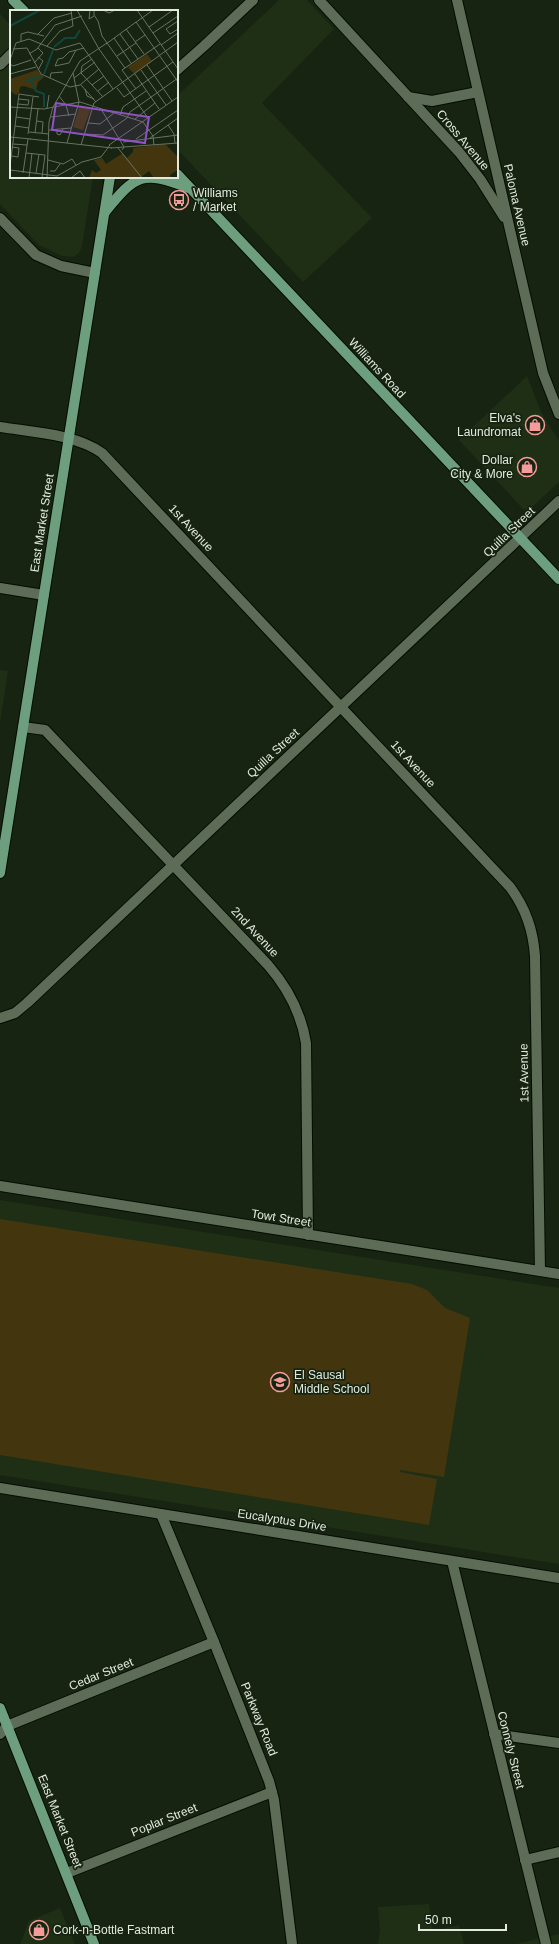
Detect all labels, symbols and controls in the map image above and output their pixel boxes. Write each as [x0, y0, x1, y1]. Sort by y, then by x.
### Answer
inset map [10, 10, 178, 178]
street label: Cross Avenue [434, 107, 493, 173]
street label: Paloma Avenue [501, 163, 533, 248]
place label: Williams / Market [193, 186, 238, 214]
bus stop icon: Williams / Market [168, 189, 190, 211]
street label: Williams Road [346, 335, 408, 401]
place label: Elva's Laundromat [457, 411, 522, 439]
shop icon: Elva's Laundromat [524, 414, 546, 436]
place label: Dollar City & More [450, 453, 513, 481]
shop icon: Dollar City & More [516, 456, 538, 478]
street label: East Market Street [27, 472, 57, 573]
street label: 1st Avenue [166, 502, 217, 555]
street label: Quilla Street [480, 504, 538, 560]
street label: Quilla Street [244, 725, 302, 781]
street label: 1st Avenue [388, 738, 439, 791]
street label: 2nd Avenue [228, 904, 282, 960]
street label: 1st Avenue [516, 1043, 532, 1103]
street label: Towt Street [250, 1206, 312, 1230]
place label: El Sausal Middle School [294, 1368, 369, 1396]
school or university icon: El Sausal Middle School [269, 1371, 291, 1393]
street label: Eucalyptus Drive [236, 1506, 328, 1534]
street label: Cedar Street [67, 1655, 136, 1693]
street label: Parkway Road [238, 1680, 280, 1758]
street label: Connely Street [495, 1710, 528, 1791]
street label: East Market Street [35, 1772, 85, 1870]
street label: Poplar Street [129, 1800, 200, 1840]
scale bar [419, 1906, 506, 1932]
text: 50 m [425, 1913, 452, 1927]
shop icon: Cork-n-Bottle Fastmart [28, 1919, 50, 1941]
place label: Cork-n-Bottle Fastmart [53, 1923, 175, 1937]

